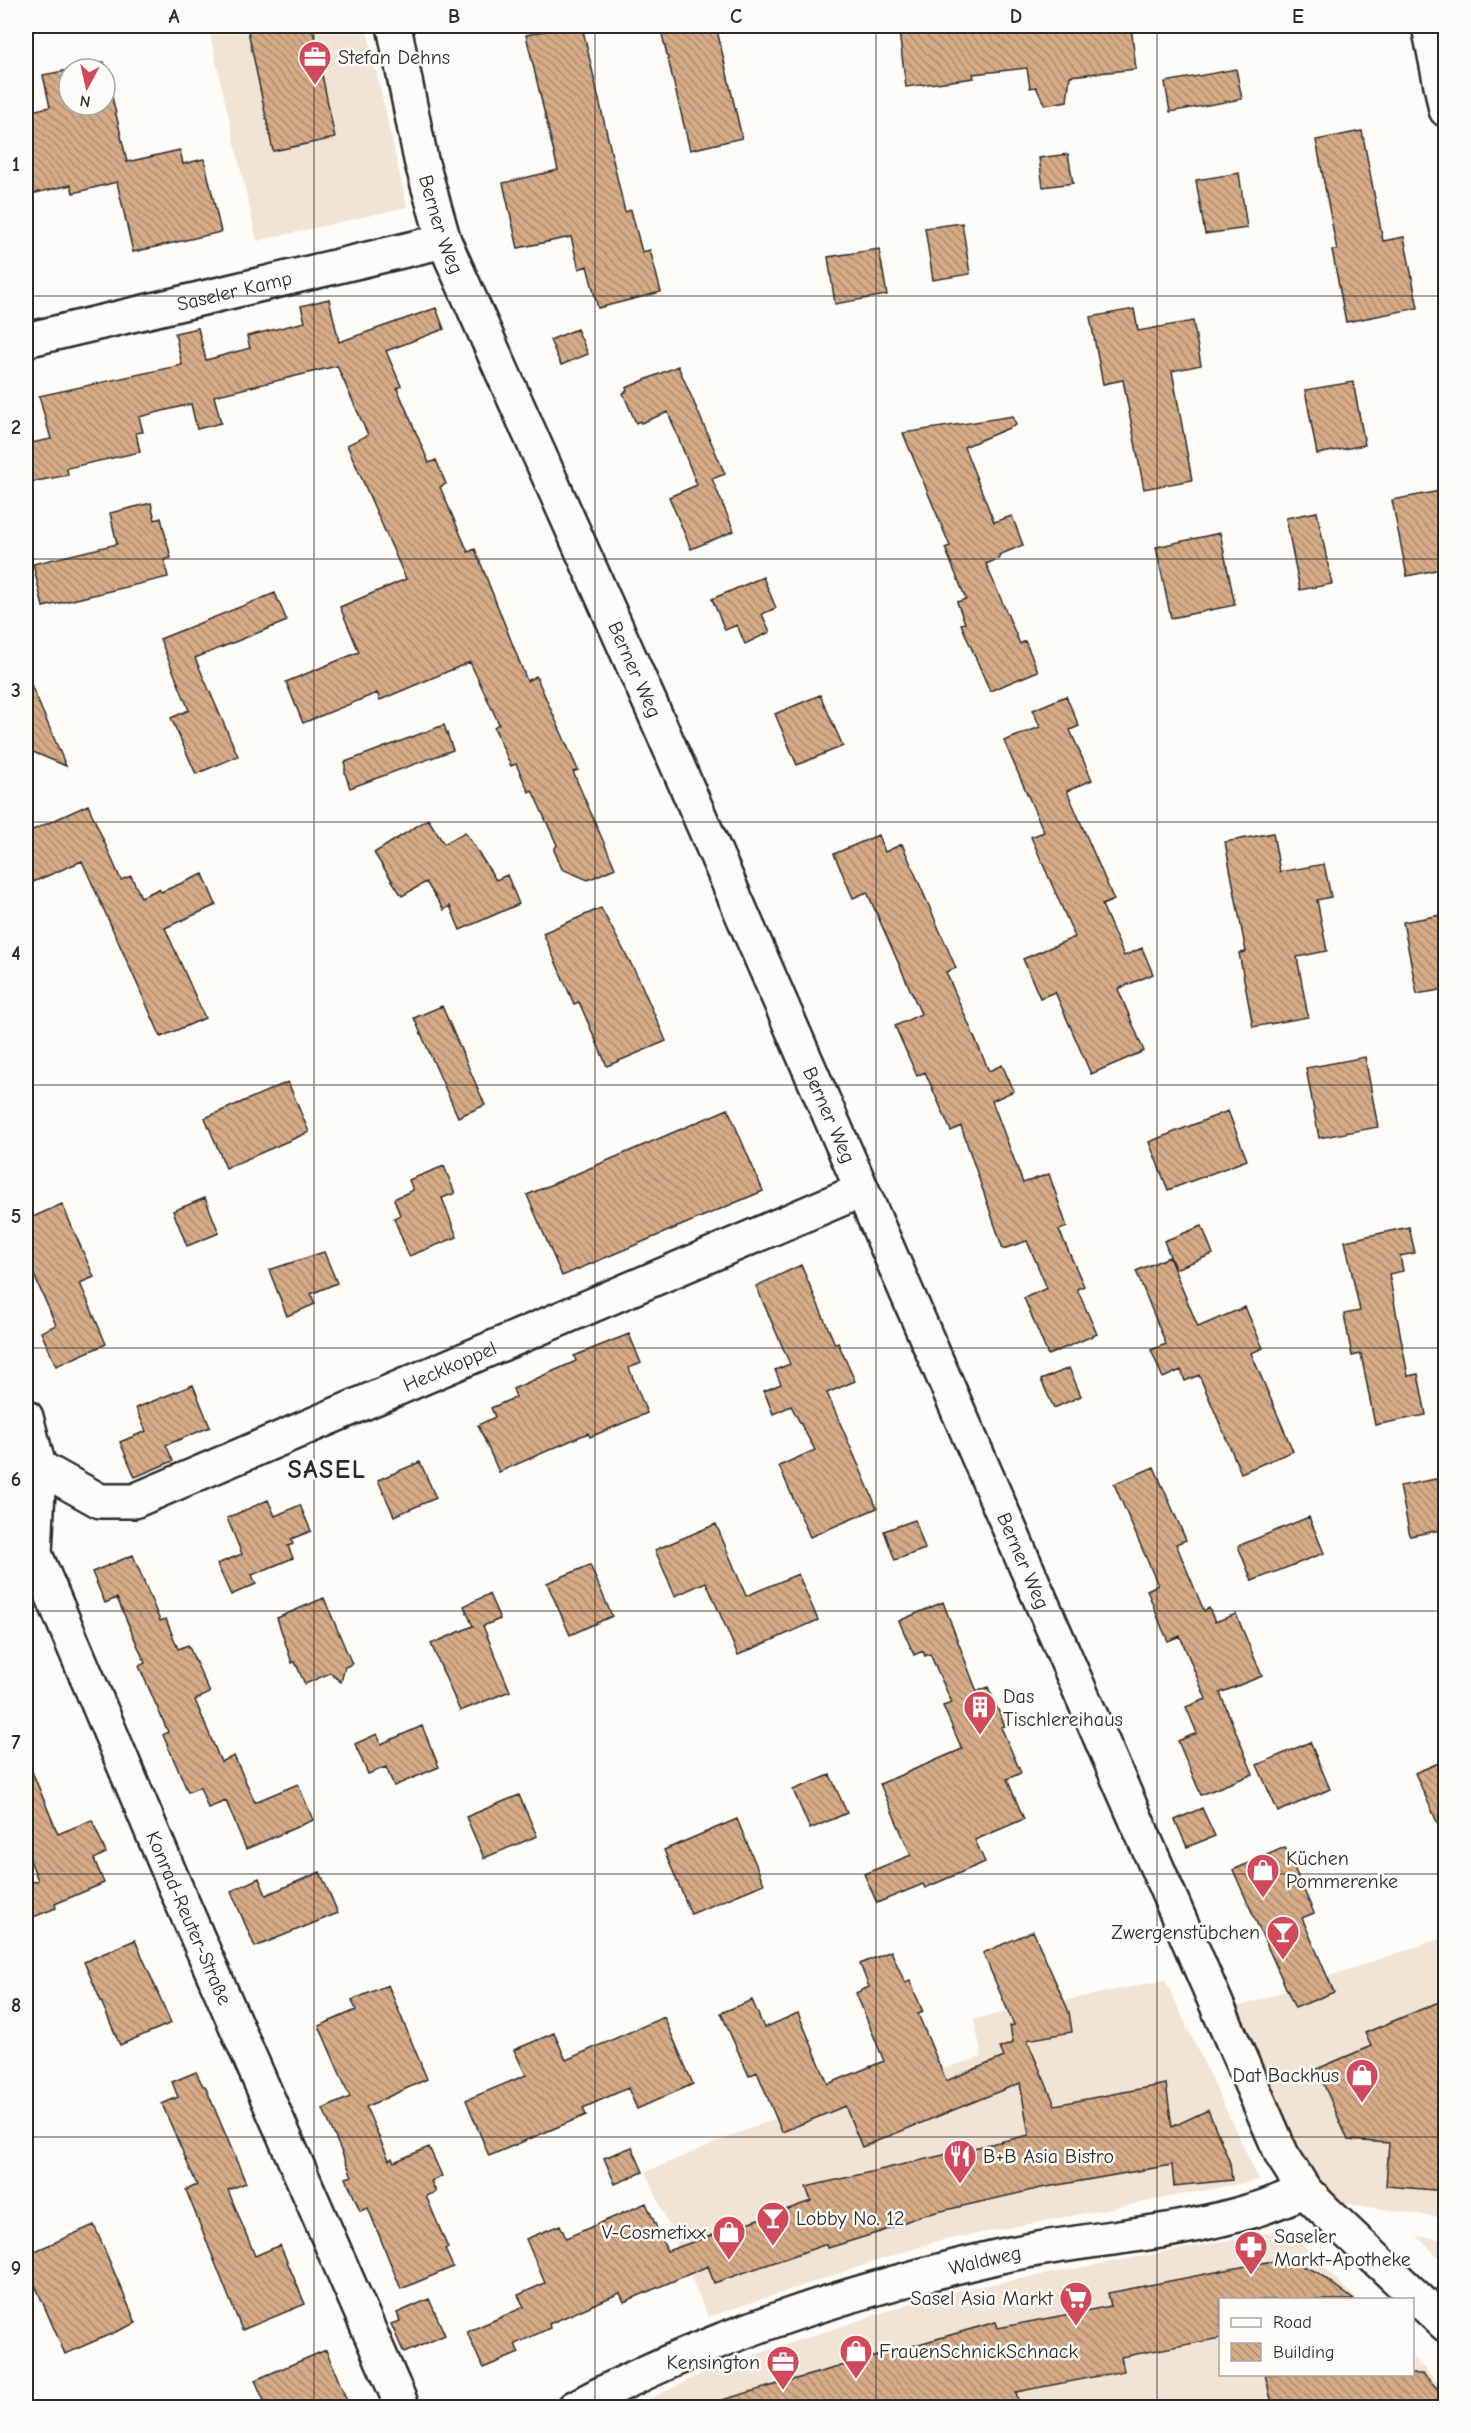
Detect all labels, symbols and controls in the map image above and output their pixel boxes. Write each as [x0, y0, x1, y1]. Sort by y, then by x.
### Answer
text: A [168, 5, 180, 28]
text: B [448, 5, 460, 28]
text: C [730, 5, 742, 28]
text: D [1010, 5, 1022, 28]
text: E [1292, 5, 1304, 28]
office icon: Stefan Dehns [297, 39, 333, 86]
place label: Stefan Dehns [338, 46, 450, 69]
north arrow [57, 57, 117, 117]
text: N [79, 91, 91, 111]
text: 1 [12, 153, 20, 176]
street label: Berner Weg [414, 172, 468, 277]
street label: Saseler Kamp [175, 266, 294, 316]
text: 2 [11, 416, 21, 439]
street label: Berner Weg [603, 618, 666, 721]
text: 3 [11, 679, 21, 702]
text: 4 [11, 942, 21, 965]
street label: Berner Weg [798, 1063, 860, 1167]
text: 5 [11, 1205, 21, 1228]
street label: Heckkoppel [400, 1337, 500, 1397]
district label: SASEL [287, 1455, 367, 1485]
text: 6 [11, 1468, 21, 1491]
street label: Berner Weg [992, 1509, 1054, 1612]
place label: Das Tischlereihaus [1003, 1685, 1123, 1731]
building icon: Das Tischlereihaus [962, 1689, 998, 1736]
text: 7 [12, 1731, 21, 1754]
street label: Konrad-Reuter-Straße [141, 1828, 236, 2008]
place label: Küchen Pommerenke [1286, 1847, 1398, 1893]
shop icon: Küchen Pommerenke [1245, 1852, 1281, 1899]
bar icon: Zwergenstübchen [1265, 1914, 1301, 1961]
place label: Zwergenstübchen [1111, 1921, 1260, 1944]
text: 8 [11, 1994, 21, 2017]
shop icon: Dat Backhus [1344, 2057, 1380, 2104]
place label: Dat Backhus [1232, 2064, 1339, 2087]
restaurant icon: B+B Asia Bistro [942, 2138, 978, 2185]
place label: B+B Asia Bistro [983, 2145, 1114, 2168]
bar icon: Lobby No. 12 [755, 2200, 791, 2247]
place label: Lobby No. 12 [796, 2207, 905, 2230]
shop icon: V-Cosmetixx [711, 2214, 747, 2261]
place label: V-Cosmetixx [602, 2221, 707, 2244]
place label: Saseler Markt-Apotheke [1274, 2225, 1411, 2271]
pharmacy icon: Saseler Markt-Apotheke [1233, 2229, 1269, 2276]
street label: Waldweg [946, 2241, 1023, 2280]
text: 9 [11, 2257, 21, 2280]
supermarket icon: Sasel Asia Markt [1058, 2280, 1094, 2327]
place label: Sasel Asia Markt [910, 2287, 1054, 2310]
legend [1219, 2298, 1414, 2376]
text: Road [1273, 2312, 1312, 2333]
shop icon: FrauenSchnickSchnack [838, 2333, 874, 2380]
place label: FrauenSchnickSchnack [879, 2340, 1078, 2363]
text: Building [1273, 2342, 1335, 2363]
office icon: Kensington [765, 2344, 801, 2391]
place label: Kensington [666, 2351, 760, 2374]

